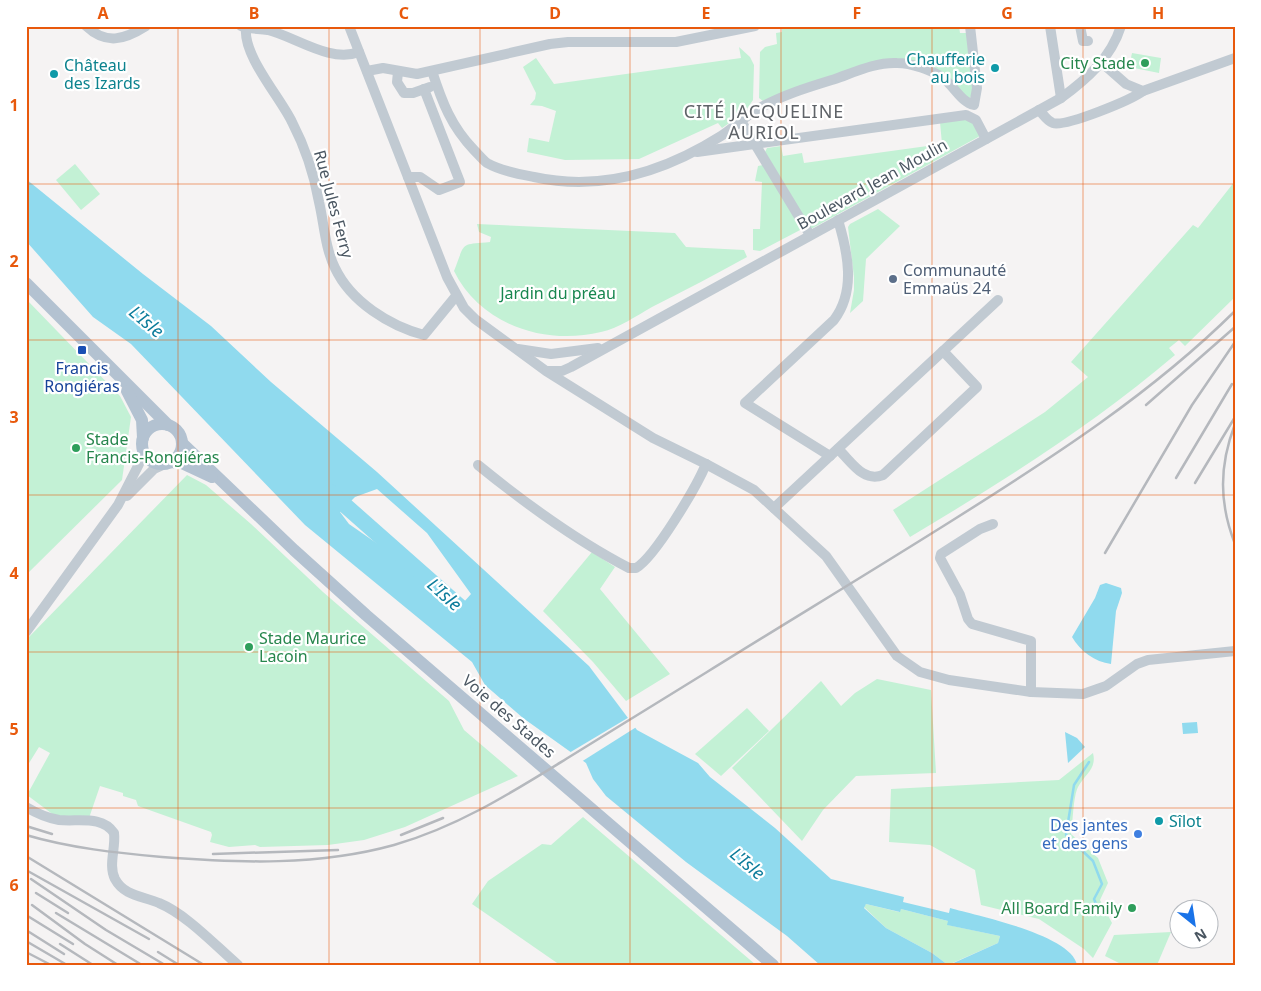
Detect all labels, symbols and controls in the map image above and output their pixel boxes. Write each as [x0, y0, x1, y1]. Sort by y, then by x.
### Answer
text: A [97, 2, 109, 24]
text: B [249, 2, 259, 24]
text: C [399, 2, 409, 24]
text: D [549, 2, 561, 24]
text: E [702, 2, 711, 24]
text: F [853, 2, 861, 24]
text: G [1001, 2, 1013, 24]
text: H [1152, 2, 1164, 24]
place label: Chaufferie au bois [906, 48, 985, 88]
place label: City Stade [1060, 52, 1135, 74]
place label: Château des Izards [64, 54, 140, 94]
marker: City Stade [1139, 57, 1151, 69]
marker: Chaufferie au bois [989, 62, 1001, 74]
marker: Château des Izards [48, 68, 60, 80]
text: 1 [9, 94, 19, 116]
district label: CITÉ JACQUELINE AURIOL [684, 99, 844, 144]
street label: Boulevard Jean Moulin [793, 133, 951, 235]
street label: Rue Jules Ferry [309, 148, 359, 261]
text: 2 [9, 250, 19, 272]
place label: Communauté Emmaüs 24 [903, 259, 1006, 299]
marker: Communauté Emmaüs 24 [887, 273, 899, 285]
park label: Jardin du préau [498, 282, 616, 304]
water label: L'Isle [125, 299, 169, 343]
marker: Francis Rongiéras [76, 344, 88, 356]
place label: Francis Rongiéras [44, 357, 120, 397]
text: 3 [9, 406, 19, 428]
place label: Stade Francis-Rongiéras [86, 428, 220, 468]
marker: Stade Francis-Rongiéras [70, 442, 82, 454]
text: 4 [9, 562, 19, 584]
water label: L'Isle [423, 572, 467, 616]
place label: Stade Maurice Lacoin [259, 627, 366, 667]
marker: Stade Maurice Lacoin [243, 641, 255, 653]
street label: Voie des Stades [458, 669, 560, 763]
text: 5 [9, 718, 19, 740]
place label: Sîlot [1169, 810, 1202, 832]
place label: Des jantes et des gens [1042, 814, 1128, 854]
marker: Sîlot [1153, 815, 1165, 827]
marker: Des jantes et des gens [1132, 828, 1144, 840]
water label: L'Isle [726, 841, 770, 885]
text: 6 [9, 874, 19, 896]
place label: All Board Family [1001, 897, 1123, 919]
north arrow [1168, 898, 1218, 948]
marker: All Board Family [1126, 902, 1138, 914]
text: N [1191, 925, 1210, 947]

